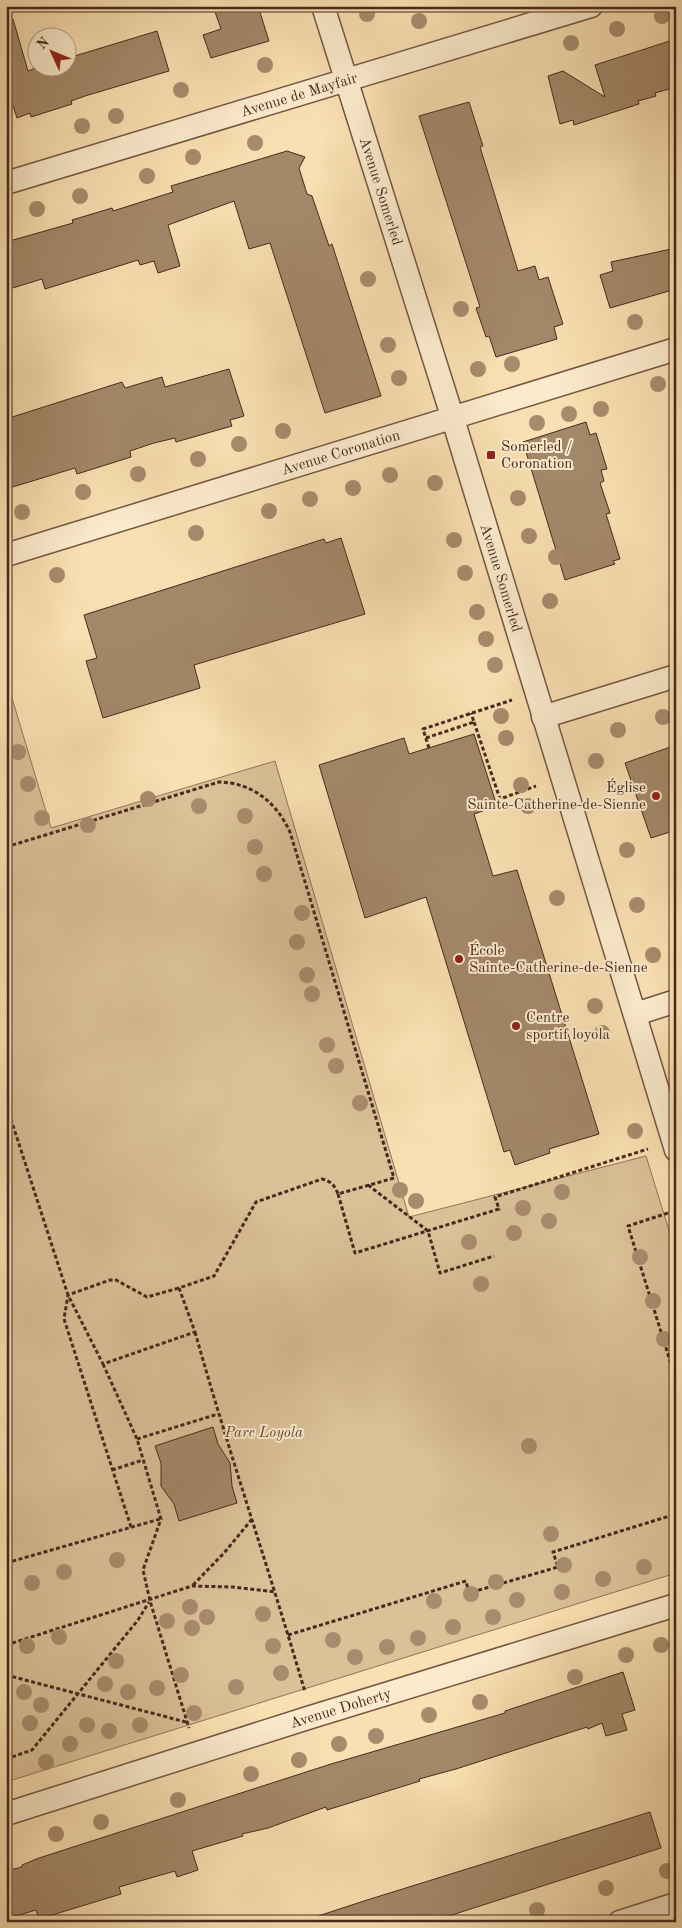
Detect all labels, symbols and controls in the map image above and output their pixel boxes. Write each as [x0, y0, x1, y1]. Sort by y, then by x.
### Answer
north arrow [28, 28, 78, 78]
text: N [35, 35, 52, 52]
street label: Avenue de Mayfair [239, 71, 359, 121]
street label: Avenue Somerled [356, 136, 404, 248]
street label: Avenue Coronation [280, 428, 402, 479]
place label: Somerled / Coronation [501, 440, 572, 472]
marker: Somerled / Coronation [485, 449, 497, 461]
street label: Avenue Somerled [476, 522, 524, 634]
place label: Église Sainte-Catherine-de-Sienne [467, 778, 646, 813]
marker: Église Sainte-Catherine-de-Sienne [650, 790, 662, 802]
place label: École Sainte-Catherine-de-Sienne [469, 941, 648, 976]
marker: École Sainte-Catherine-de-Sienne [453, 953, 465, 965]
place label: Centre sportif loyola [526, 1011, 611, 1043]
marker: Centre sportif loyola [510, 1020, 522, 1032]
park label: Parc Loyola [224, 1426, 303, 1441]
street label: Avenue Doherty [288, 1687, 394, 1732]

